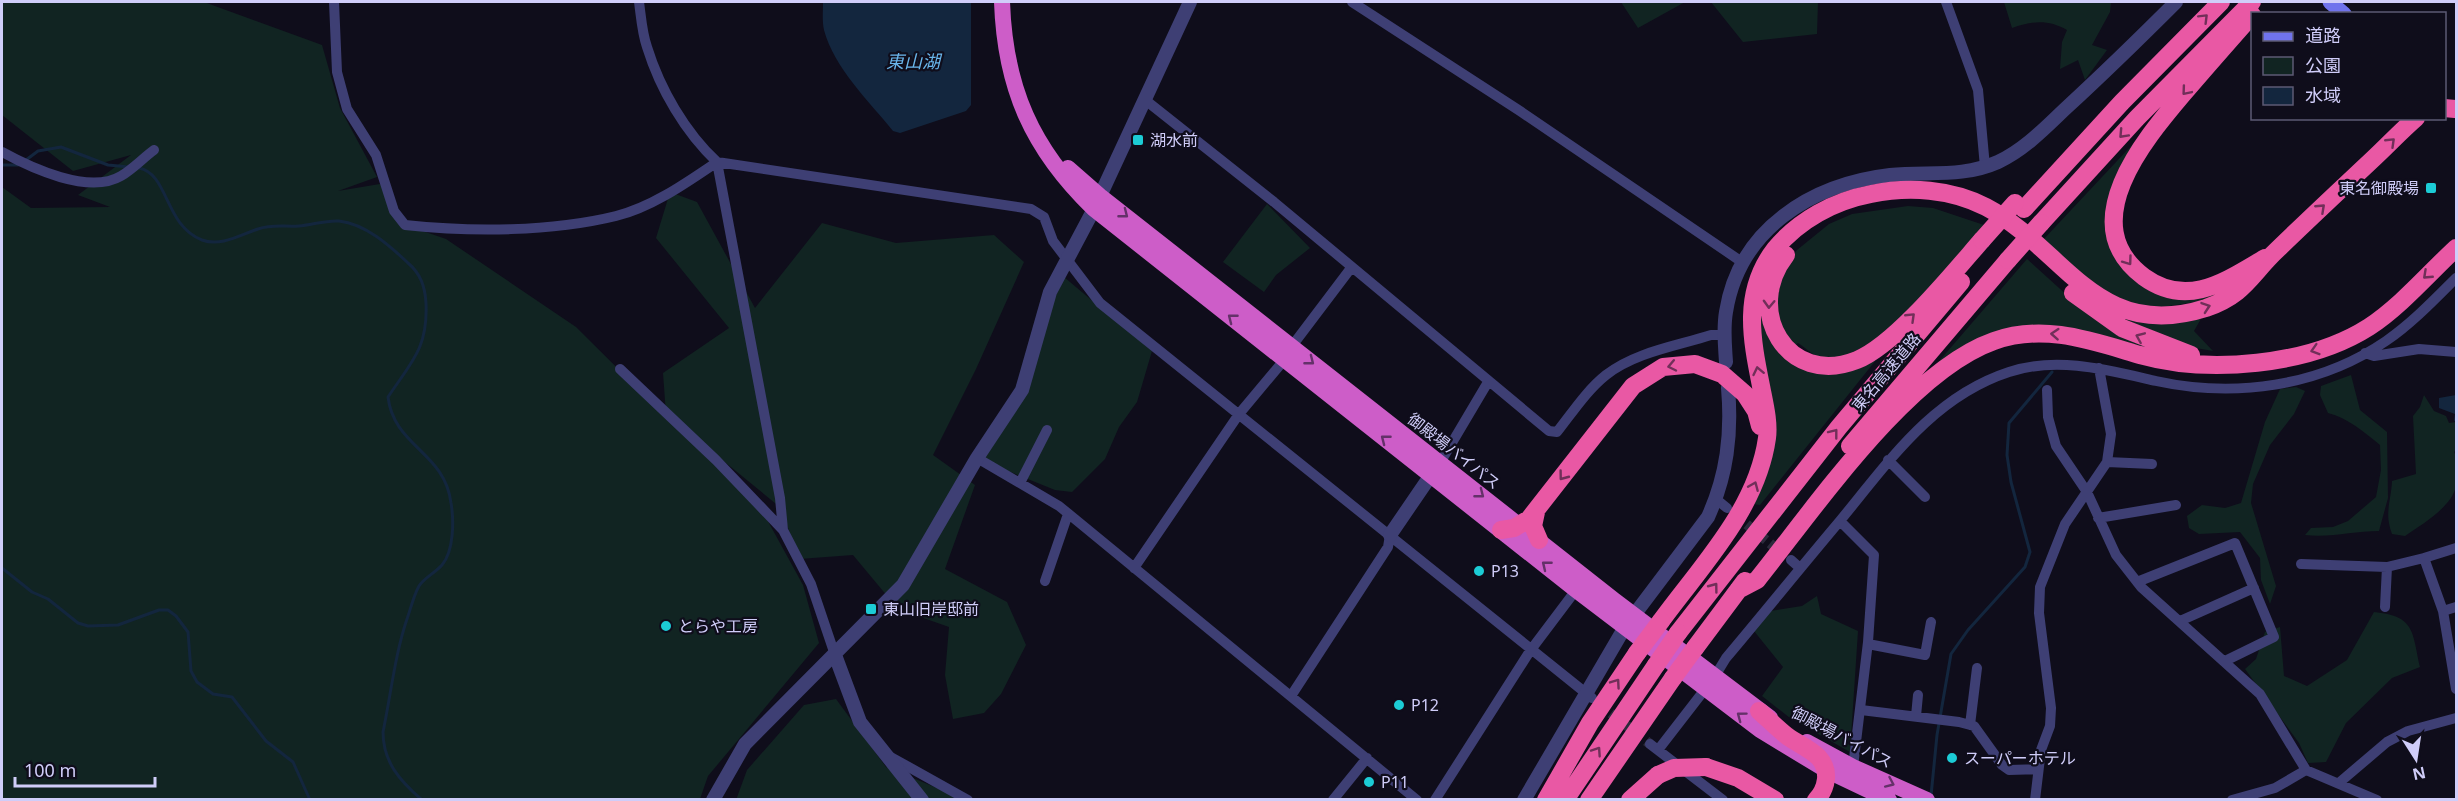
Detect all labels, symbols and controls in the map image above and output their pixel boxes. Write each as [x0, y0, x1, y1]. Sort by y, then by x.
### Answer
legend [2251, 12, 2446, 120]
one-way arrow [2197, 15, 2208, 26]
text: 道路 [2305, 23, 2341, 47]
water label: 東山湖 [886, 49, 943, 73]
text: 公園 [2305, 53, 2341, 77]
text: 水域 [2305, 83, 2341, 107]
one-way arrow [2182, 84, 2193, 95]
one-way arrow [2119, 127, 2130, 137]
place label: 湖水前 [1150, 129, 1198, 151]
marker: 湖水前 [1131, 133, 1145, 147]
one-way arrow [2384, 138, 2395, 149]
place label: 東名御殿場 [2339, 177, 2419, 199]
marker: 東名御殿場 [2424, 181, 2438, 195]
one-way arrow [2314, 204, 2324, 215]
one-way arrow [1117, 207, 1128, 218]
one-way arrow [2121, 254, 2132, 265]
one-way arrow [2423, 268, 2434, 279]
one-way arrow [1762, 300, 1775, 309]
one-way arrow [2200, 302, 2211, 314]
one-way arrow [1904, 313, 1915, 324]
one-way arrow [1227, 315, 1238, 326]
street label: 東名高速道路 [1847, 328, 1925, 416]
one-way arrow [2051, 328, 2060, 341]
one-way arrow [2136, 332, 2147, 344]
one-way arrow [2310, 343, 2321, 355]
one-way arrow [1303, 353, 1314, 364]
one-way arrow [1667, 359, 1677, 372]
one-way arrow [1752, 366, 1765, 376]
street label: 御殿場バイパス [1403, 408, 1505, 494]
one-way arrow [1826, 429, 1837, 440]
one-way arrow [1381, 435, 1392, 446]
one-way arrow [1560, 470, 1571, 481]
one-way arrow [1747, 482, 1759, 493]
one-way arrow [1474, 487, 1485, 498]
place label: P13 [1491, 560, 1519, 582]
one-way arrow [1542, 562, 1553, 573]
marker: P13 [1472, 564, 1486, 578]
one-way arrow [1706, 582, 1717, 593]
place label: 東山旧岸邸前 [883, 598, 979, 620]
marker: 東山旧岸邸前 [864, 602, 878, 616]
place label: とらや工房 [678, 615, 758, 637]
marker: とらや工房 [659, 619, 673, 633]
one-way arrow [1609, 679, 1620, 690]
place label: P12 [1411, 694, 1439, 716]
marker: P12 [1392, 698, 1406, 712]
street label: 御殿場バイパス [1788, 701, 1896, 773]
one-way arrow [1737, 712, 1748, 723]
north arrow [2386, 729, 2446, 789]
one-way arrow [1590, 747, 1602, 757]
place label: スーパーホテル [1964, 747, 2076, 769]
scale bar [15, 750, 154, 788]
marker: スーパーホテル [1945, 751, 1959, 765]
text: 100 m [24, 758, 76, 782]
text: N [2410, 762, 2428, 786]
place label: P11 [1381, 771, 1409, 793]
marker: P11 [1362, 775, 1376, 789]
one-way arrow [1883, 776, 1894, 788]

